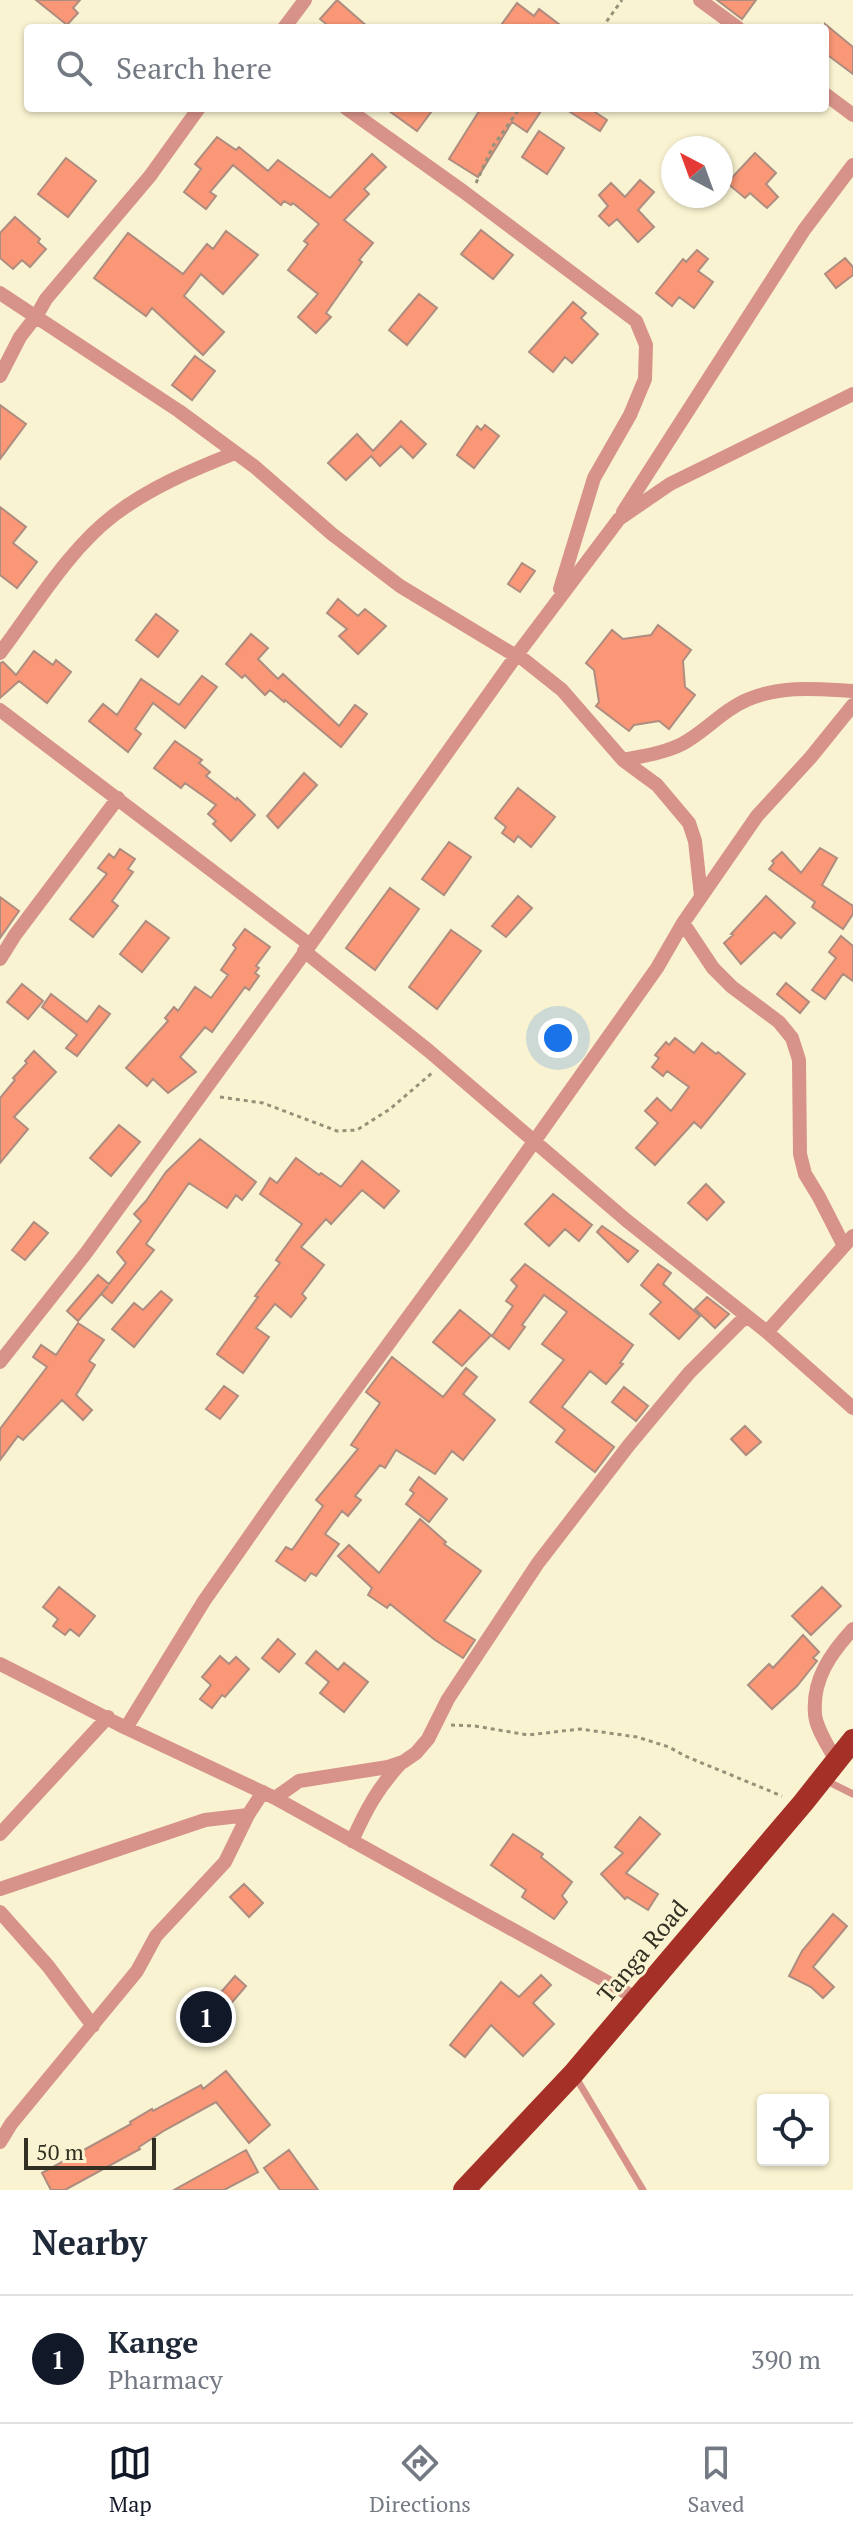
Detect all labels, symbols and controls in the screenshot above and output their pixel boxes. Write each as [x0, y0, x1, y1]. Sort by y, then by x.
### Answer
search box [24, 24, 829, 112]
icon: search [52, 46, 96, 90]
text: Search here [116, 48, 272, 88]
north arrow [661, 136, 733, 208]
your location [538, 1018, 578, 1058]
street label: Tanga Road [590, 1893, 694, 2009]
pin: 1 [180, 1987, 232, 2047]
map controls [757, 2094, 829, 2166]
button: locate [757, 2094, 829, 2166]
scale bar [24, 2134, 156, 2170]
text: 50 m [36, 2137, 84, 2166]
text: Nearby [32, 2220, 147, 2265]
text: Kange [108, 2322, 198, 2362]
text: 1 [51, 2342, 65, 2376]
text: 390 m [751, 2342, 821, 2376]
text: Pharmacy [108, 2362, 223, 2396]
tab: Map [108, 2441, 152, 2518]
tab: Directions [369, 2441, 471, 2518]
tab: Saved [688, 2441, 745, 2518]

